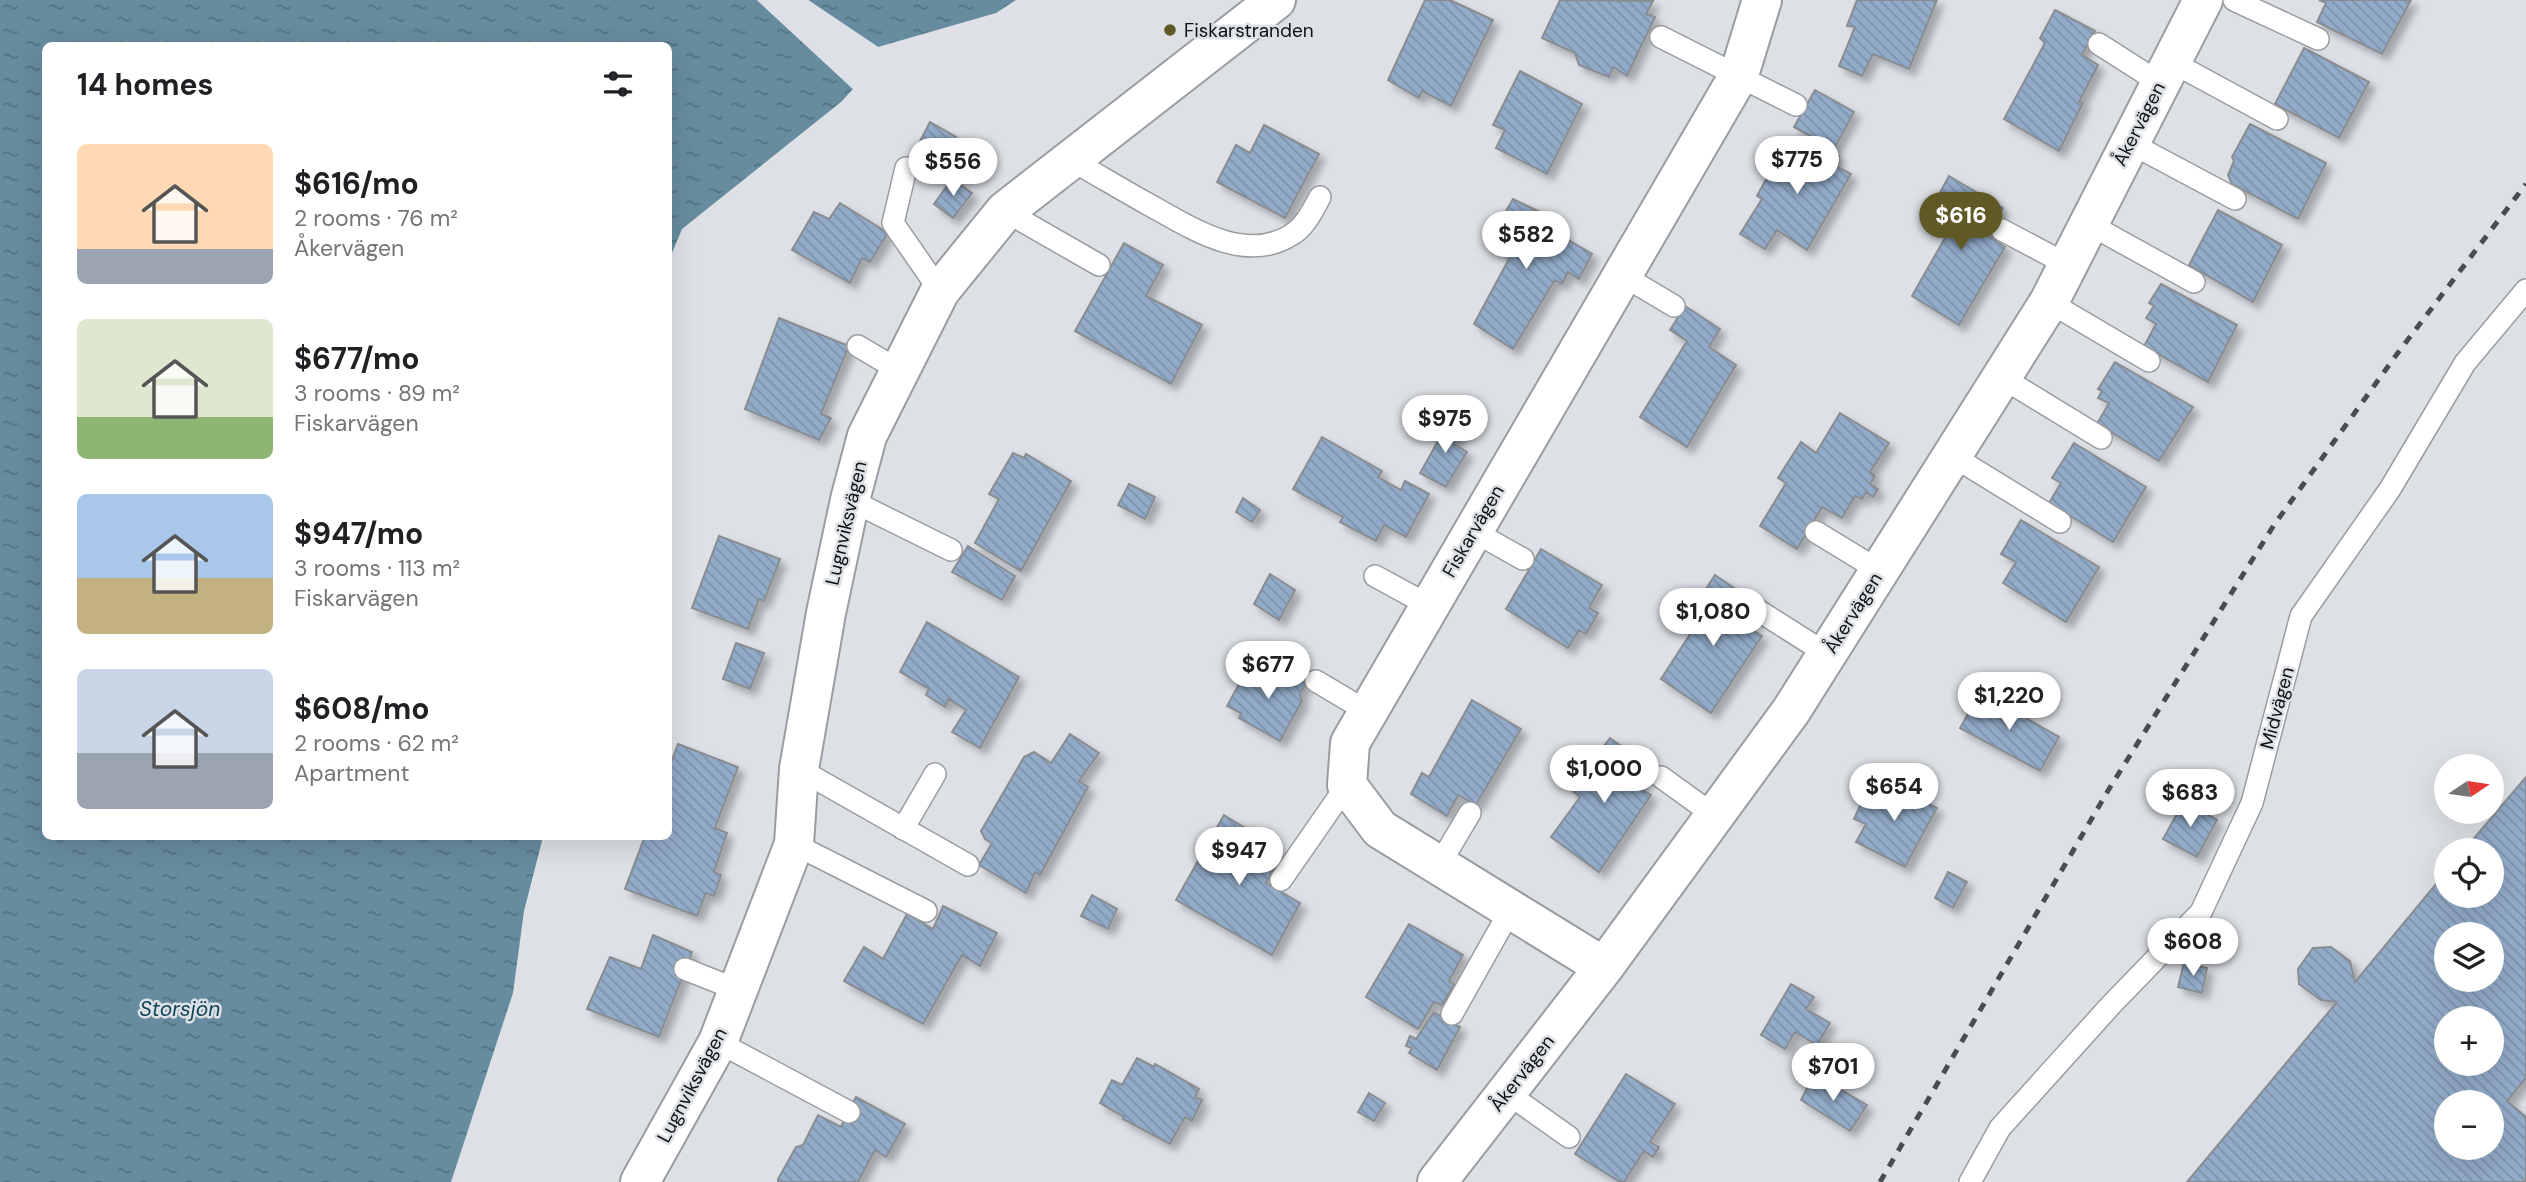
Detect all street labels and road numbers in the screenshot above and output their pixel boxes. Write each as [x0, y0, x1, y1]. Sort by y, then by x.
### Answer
street label: Åkervägen [2107, 78, 2171, 170]
street label: Lugnviksvägen [820, 458, 872, 588]
street label: Fiskarvägen [1436, 480, 1510, 582]
street label: Åkervägen [1818, 568, 1888, 658]
street label: Midvägen [2254, 664, 2300, 752]
street label: Lugnviksvägen [651, 1023, 733, 1147]
street label: Åkervägen [1484, 1029, 1560, 1117]

